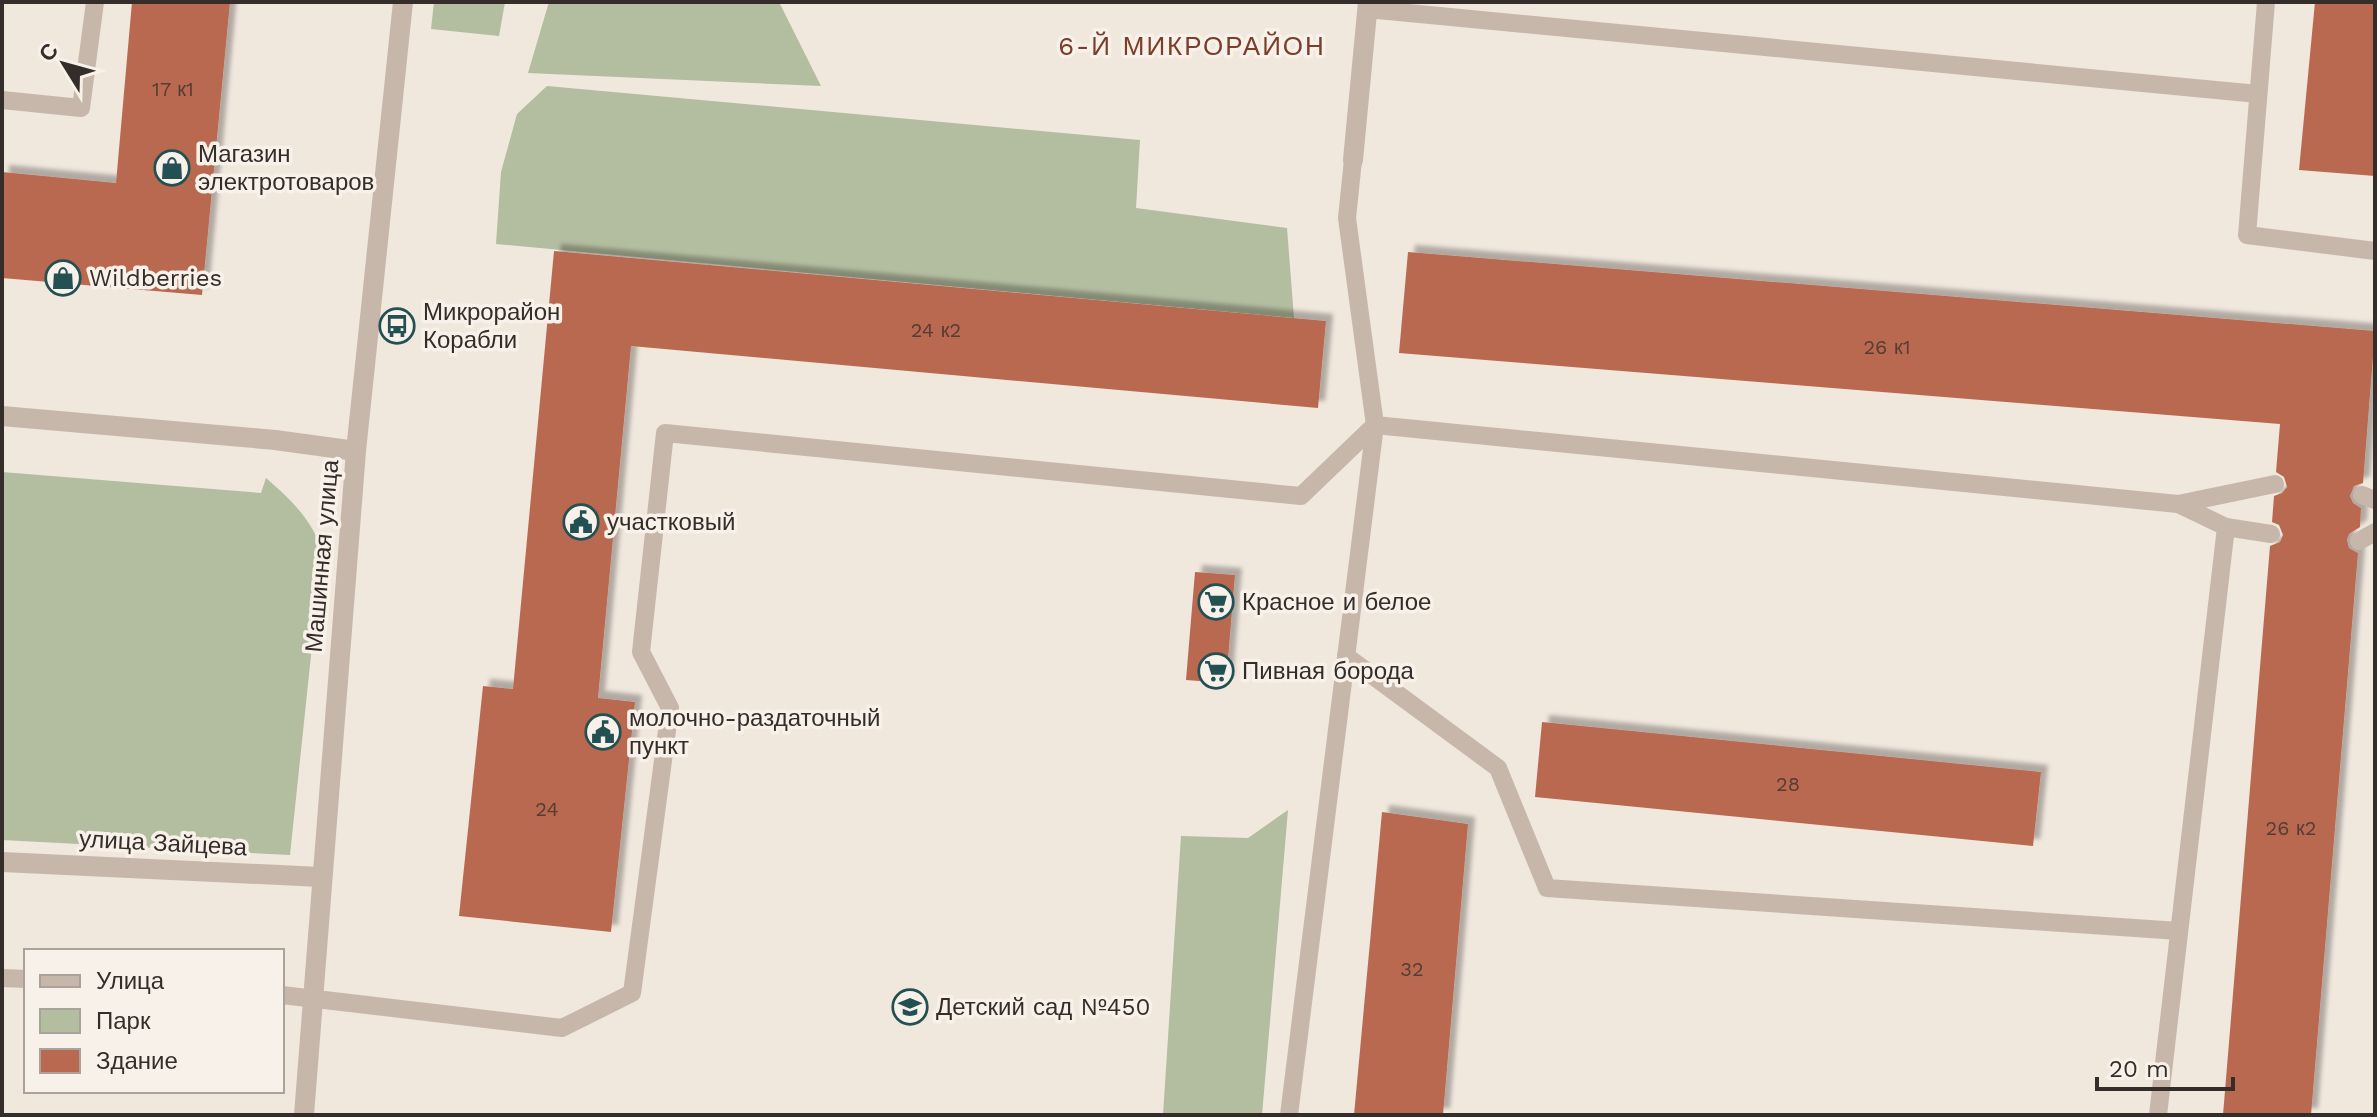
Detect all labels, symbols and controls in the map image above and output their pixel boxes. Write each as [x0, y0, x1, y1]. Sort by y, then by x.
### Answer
north arrow [24, 24, 104, 104]
district label: 6-Й МИКРОРАЙОН [1058, 31, 1326, 61]
text: С [34, 38, 63, 66]
house number: 17 к1 [152, 77, 194, 101]
place label: Магазин электротоваров [198, 140, 374, 196]
shop icon: Магазин электротоваров [153, 149, 191, 187]
shop icon: Wildberries [44, 259, 82, 297]
place label: Wildberries [89, 264, 222, 292]
place label: Микрорайон Корабли [423, 298, 560, 354]
bus stop icon: Микрорайон Корабли [378, 307, 416, 345]
house number: 24 к2 [911, 318, 961, 342]
house number: 26 к1 [1863, 335, 1911, 359]
street label: Машинная улица [300, 458, 344, 654]
public building icon: участковый [562, 503, 600, 541]
place label: участковый [607, 508, 735, 536]
supermarket icon: Красное и белое [1197, 583, 1235, 621]
place label: Красное и белое [1242, 588, 1431, 616]
supermarket icon: Пивная борода [1197, 652, 1235, 690]
place label: Пивная борода [1242, 657, 1414, 685]
place label: молочно-раздаточный пункт [629, 704, 880, 760]
public building icon: молочно-раздаточный пункт [584, 713, 622, 751]
house number: 28 [1776, 772, 1800, 796]
house number: 24 [535, 797, 559, 821]
house number: 26 к2 [2265, 816, 2317, 840]
street label: улица Зайцева [78, 825, 248, 861]
legend [24, 949, 284, 1093]
house number: 32 [1400, 957, 1424, 981]
text: Улица [96, 967, 165, 995]
school or university icon: Детский сад №450 [891, 988, 929, 1026]
place label: Детский сад №450 [936, 993, 1150, 1021]
text: Парк [96, 1007, 151, 1035]
scale bar [2097, 1041, 2233, 1091]
text: Здание [96, 1047, 178, 1075]
text: 20 m [2109, 1055, 2169, 1083]

